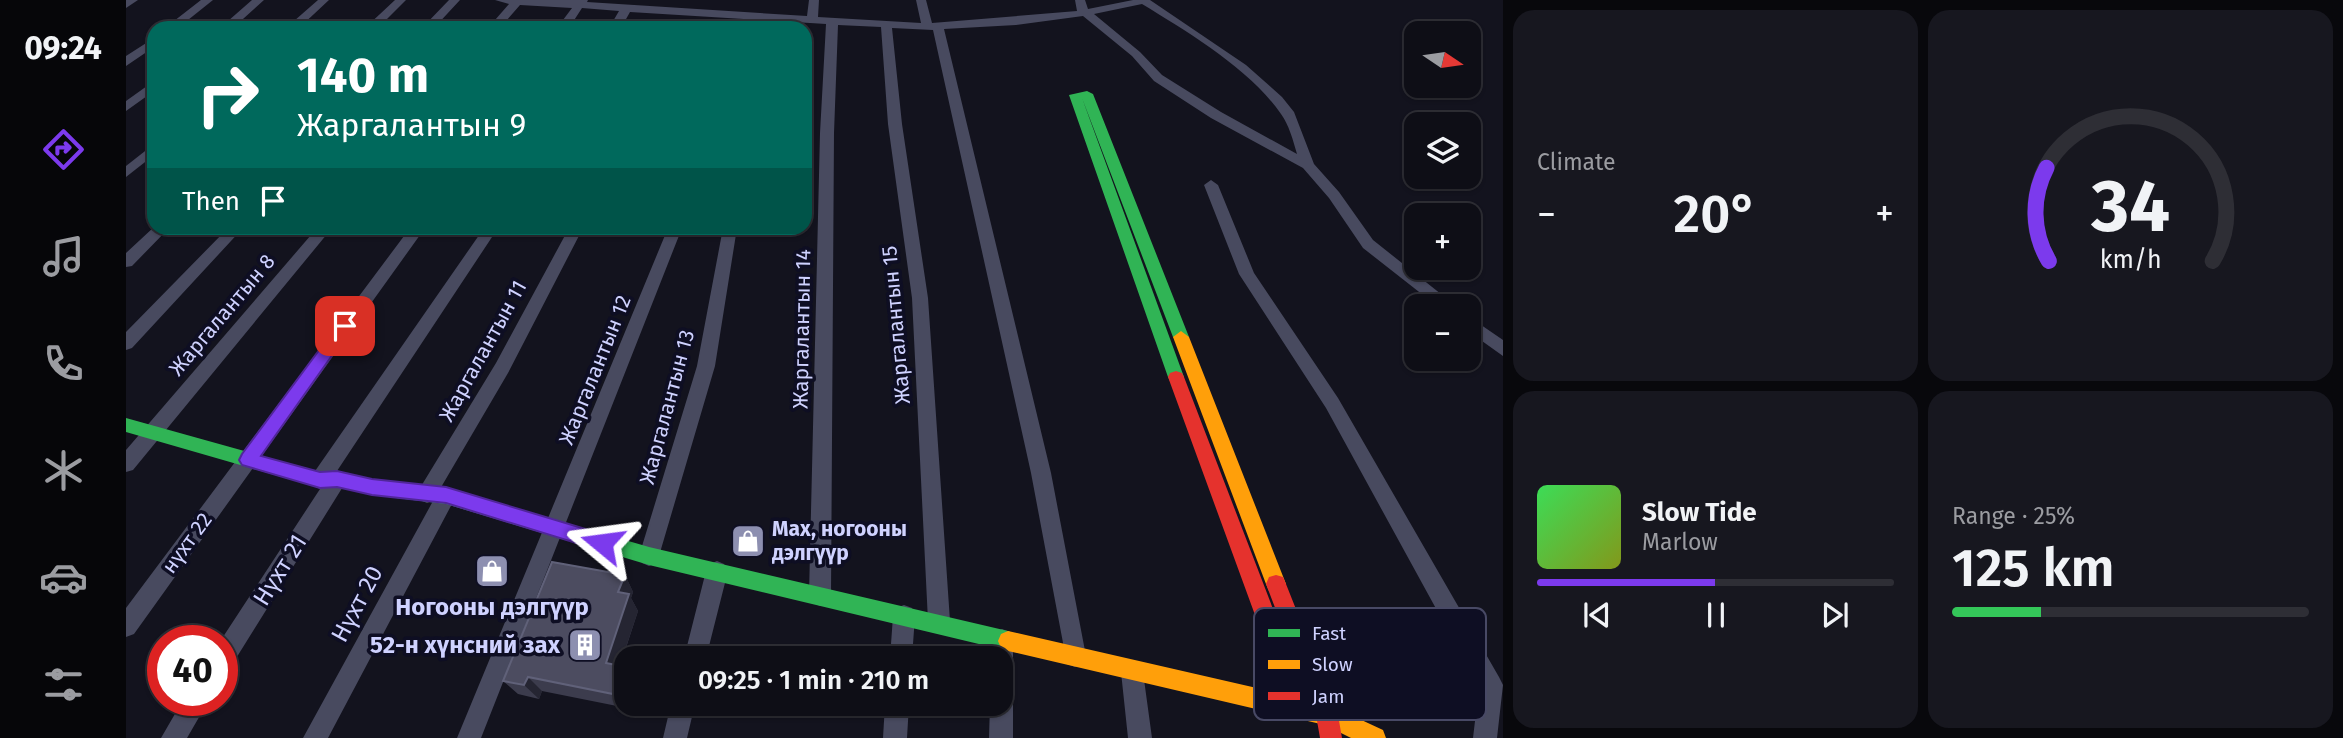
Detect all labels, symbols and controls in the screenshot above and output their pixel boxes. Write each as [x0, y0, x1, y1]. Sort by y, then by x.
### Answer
north arrow [1404, 21, 1480, 98]
map controls [1404, 21, 1481, 371]
text: 09:24 [24, 29, 102, 67]
text: 140 m [297, 46, 429, 105]
icon: right [182, 49, 273, 140]
text: Жаргалантын 9 [297, 106, 526, 144]
button: layers [1404, 112, 1481, 189]
icon: directions [39, 125, 88, 174]
text: Climate [1537, 148, 1616, 176]
text: 34 [2090, 164, 2170, 251]
icon: arrive [254, 182, 292, 220]
text: 20° [1674, 183, 1757, 246]
text: Then [182, 186, 240, 217]
text: − [1537, 191, 1556, 237]
text: + [1875, 191, 1894, 237]
button: + [1404, 203, 1481, 280]
icon: music [39, 232, 88, 281]
street label: Жаргалантын 15 [876, 245, 916, 405]
text: km/h [2100, 245, 2161, 275]
street label: Жаргалантын 8 [163, 249, 281, 381]
street label: Жаргалантын 14 [788, 249, 816, 409]
street label: Жаргалантын 11 [433, 276, 533, 426]
street label: Жаргалантын 12 [553, 291, 637, 449]
button: − [1404, 294, 1481, 371]
pin [315, 296, 375, 356]
icon: arrive [326, 307, 364, 345]
street label: Жаргалантын 13 [634, 327, 700, 487]
icon: phone [39, 339, 88, 388]
icon: climate [39, 446, 88, 495]
text: Slow Tide [1642, 497, 1757, 528]
text: Range · 25% [1952, 502, 2075, 530]
position arrow [565, 506, 639, 580]
street label: нүхт 22 [156, 508, 218, 578]
place label: Мах, ногооны дэлгүүр [772, 516, 907, 566]
shop icon: Мах, ногооны дэлгүүр [729, 522, 767, 560]
text: Marlow [1642, 528, 1718, 556]
street label: Нүхт 21 [247, 529, 313, 611]
text: 125 km [1952, 537, 2115, 600]
shop icon: Ногооны дэлгүүр [473, 552, 511, 590]
icon: car [39, 553, 88, 602]
street label: Нүхт 20 [325, 561, 389, 647]
place label: Ногооны дэлгүүр [395, 593, 589, 621]
icon: previous [1578, 596, 1616, 634]
icon: pause [1697, 596, 1735, 634]
icon: next [1816, 596, 1854, 634]
legend [1254, 608, 1486, 720]
text: Fast [1312, 622, 1346, 645]
speed limit sign: 40 [147, 625, 238, 716]
building icon: 52-н хүнсний зах [566, 626, 604, 664]
place label: 52-н хүнсний зах [370, 631, 561, 659]
text: Slow [1312, 653, 1353, 676]
icon: filters [39, 660, 88, 709]
text: 09:25 · 1 min · 210 m [698, 665, 929, 696]
text: Jam [1312, 685, 1344, 708]

